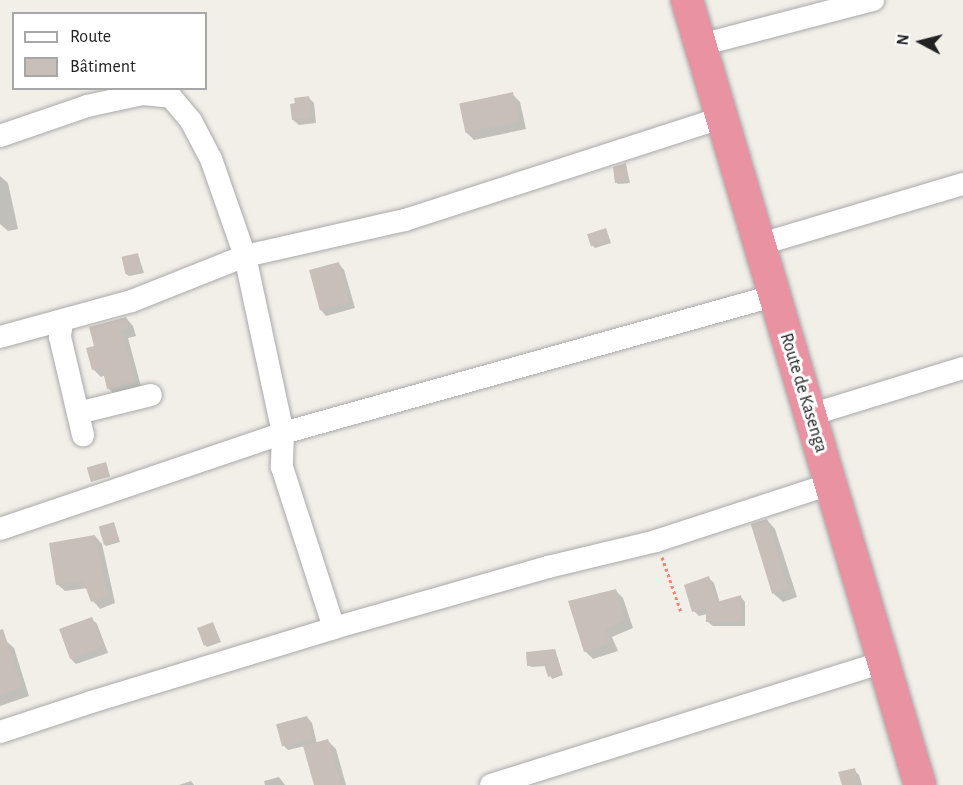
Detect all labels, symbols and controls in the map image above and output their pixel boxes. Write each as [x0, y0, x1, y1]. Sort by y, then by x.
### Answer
legend [12, 12, 207, 90]
north arrow [891, 12, 951, 72]
text: Route [70, 28, 111, 46]
text: N [895, 33, 912, 46]
text: Bâtiment [70, 58, 136, 76]
street label: Route de Kasenga [775, 331, 831, 455]

